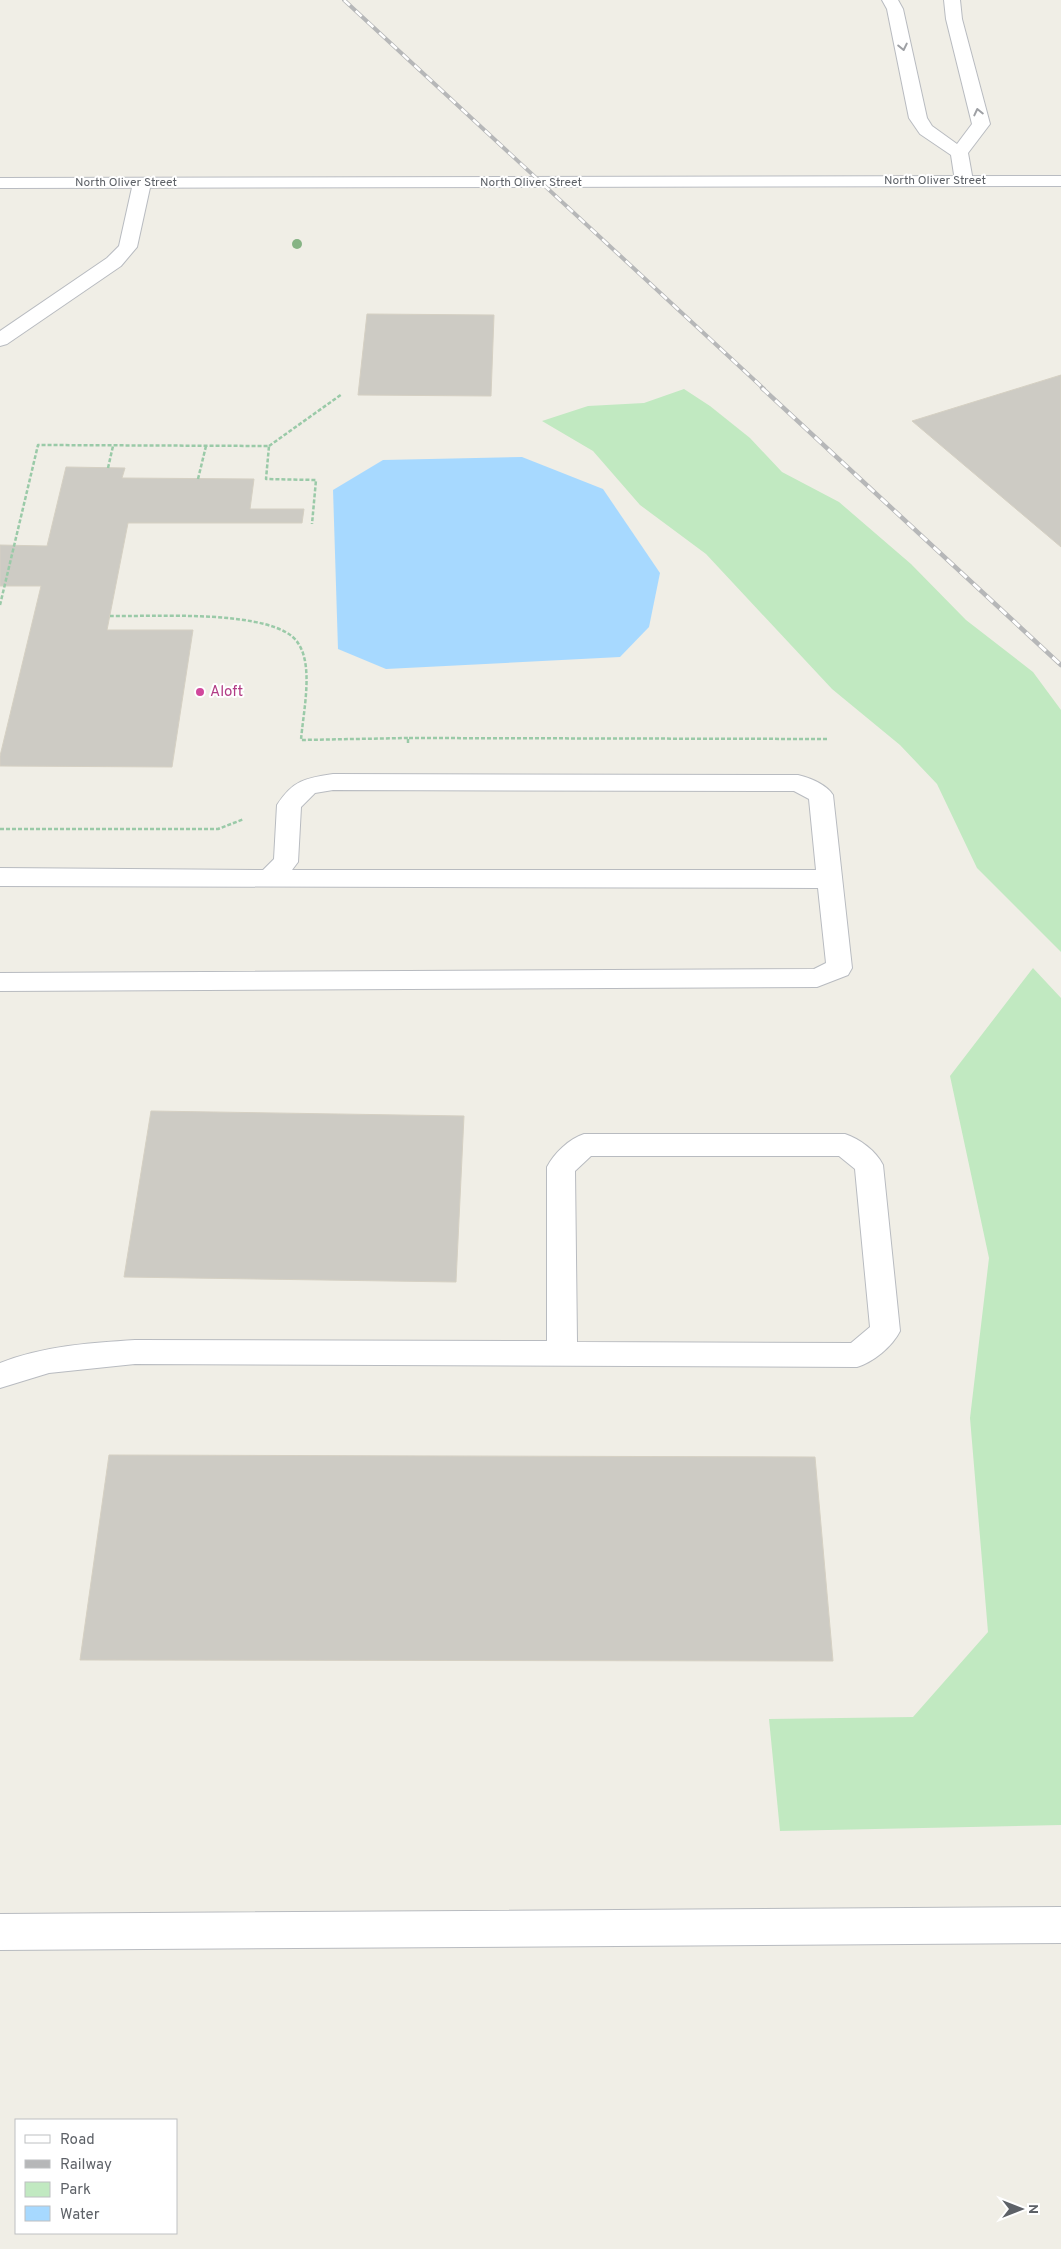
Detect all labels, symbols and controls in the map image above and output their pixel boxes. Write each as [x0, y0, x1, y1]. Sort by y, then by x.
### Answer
one-way arrow [897, 42, 908, 51]
one-way arrow [973, 108, 984, 117]
street label: North Oliver Street [884, 173, 986, 189]
street label: North Oliver Street [75, 175, 177, 191]
street label: North Oliver Street [480, 175, 582, 191]
place label: Aloft [210, 683, 243, 702]
marker: Aloft [194, 686, 206, 698]
legend [15, 2119, 178, 2234]
text: Road [60, 2131, 95, 2150]
text: Railway [60, 2156, 112, 2175]
text: Park [60, 2181, 91, 2200]
north arrow [996, 2184, 1046, 2234]
text: N [1024, 2204, 1041, 2214]
text: Water [60, 2206, 100, 2225]

